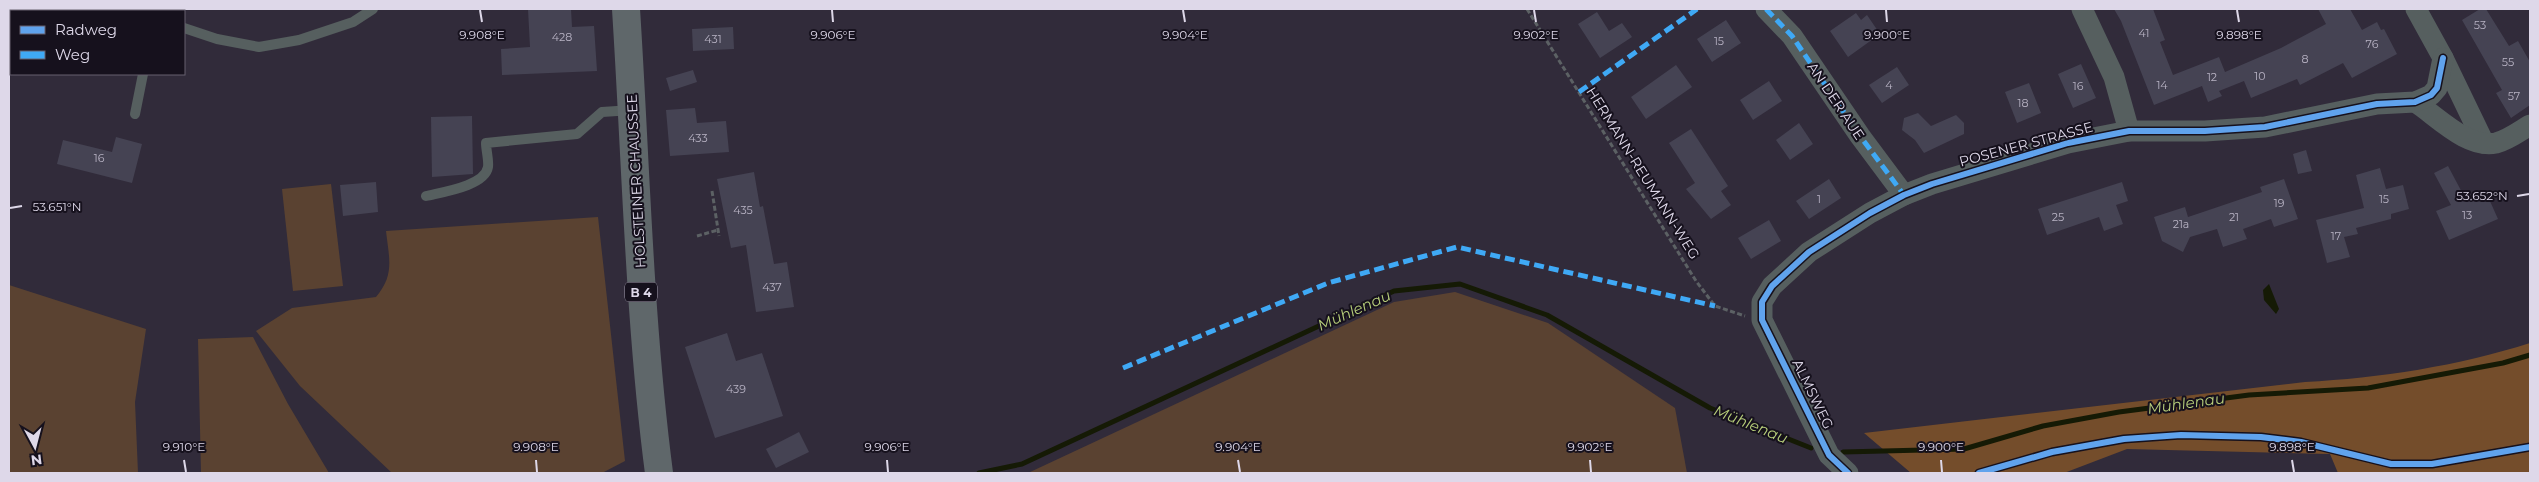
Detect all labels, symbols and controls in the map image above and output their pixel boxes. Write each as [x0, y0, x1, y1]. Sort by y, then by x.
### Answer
legend [10, 10, 185, 75]
house number: 53 [2474, 18, 2486, 32]
text: Radweg [55, 20, 117, 39]
house number: 41 [2139, 26, 2149, 40]
text: 9.908°E [459, 27, 505, 42]
text: 9.906°E [810, 27, 856, 42]
text: 9.904°E [1162, 27, 1208, 42]
text: 9.902°E [1514, 27, 1558, 42]
text: 9.900°E [1864, 27, 1910, 42]
text: 9.898°E [2216, 27, 2262, 42]
house number: 428 [552, 30, 572, 44]
house number: 431 [704, 32, 722, 46]
house number: 15 [1714, 34, 1724, 48]
house number: 76 [2366, 37, 2379, 51]
text: Weg [55, 45, 90, 64]
house number: 8 [2301, 52, 2309, 66]
house number: 55 [2502, 55, 2514, 69]
street label: AN DER AUE [1803, 59, 1869, 143]
house number: 10 [2254, 69, 2266, 83]
house number: 12 [2207, 70, 2217, 84]
house number: 4 [1885, 78, 1893, 92]
house number: 14 [2156, 78, 2168, 92]
house number: 16 [2073, 79, 2084, 93]
street label: HERMANN-REUMANN-WEG [1582, 84, 1704, 262]
house number: 57 [2508, 89, 2520, 103]
street label: HOLSTEINER CHAUSSEE [622, 94, 650, 268]
house number: 18 [2018, 96, 2029, 110]
street label: POSENER STRASSE [1957, 118, 2095, 170]
house number: 433 [688, 131, 708, 145]
house number: 16 [94, 151, 105, 165]
text: 53.652°N [2456, 188, 2508, 203]
house number: 1 [1817, 192, 1821, 206]
house number: 15 [2379, 192, 2389, 206]
house number: 19 [2274, 196, 2285, 210]
text: 53.651°N [32, 199, 82, 214]
house number: 435 [733, 203, 753, 217]
house number: 13 [2462, 208, 2472, 222]
house number: 25 [2052, 210, 2064, 224]
house number: 21 [2229, 210, 2239, 224]
house number: 21a [2173, 217, 2189, 231]
house number: 17 [2331, 229, 2341, 243]
house number: 437 [762, 280, 782, 294]
road number: B 4 [625, 282, 657, 302]
water label: Mühlenau [1314, 285, 1394, 335]
street label: ALMSWEG [1788, 356, 1838, 432]
house number: 439 [726, 382, 746, 396]
water label: Mühlenau [2146, 388, 2226, 418]
water label: Mühlenau [1711, 401, 1791, 447]
north arrow [10, 422, 60, 472]
text: 9.910°E [163, 439, 205, 454]
text: 9.908°E [513, 439, 559, 454]
text: 9.906°E [864, 439, 910, 454]
text: 9.904°E [1215, 439, 1261, 454]
text: 9.902°E [1568, 439, 1612, 454]
text: 9.900°E [1918, 439, 1964, 454]
text: 9.898°E [2269, 439, 2315, 454]
text: N [30, 450, 43, 470]

